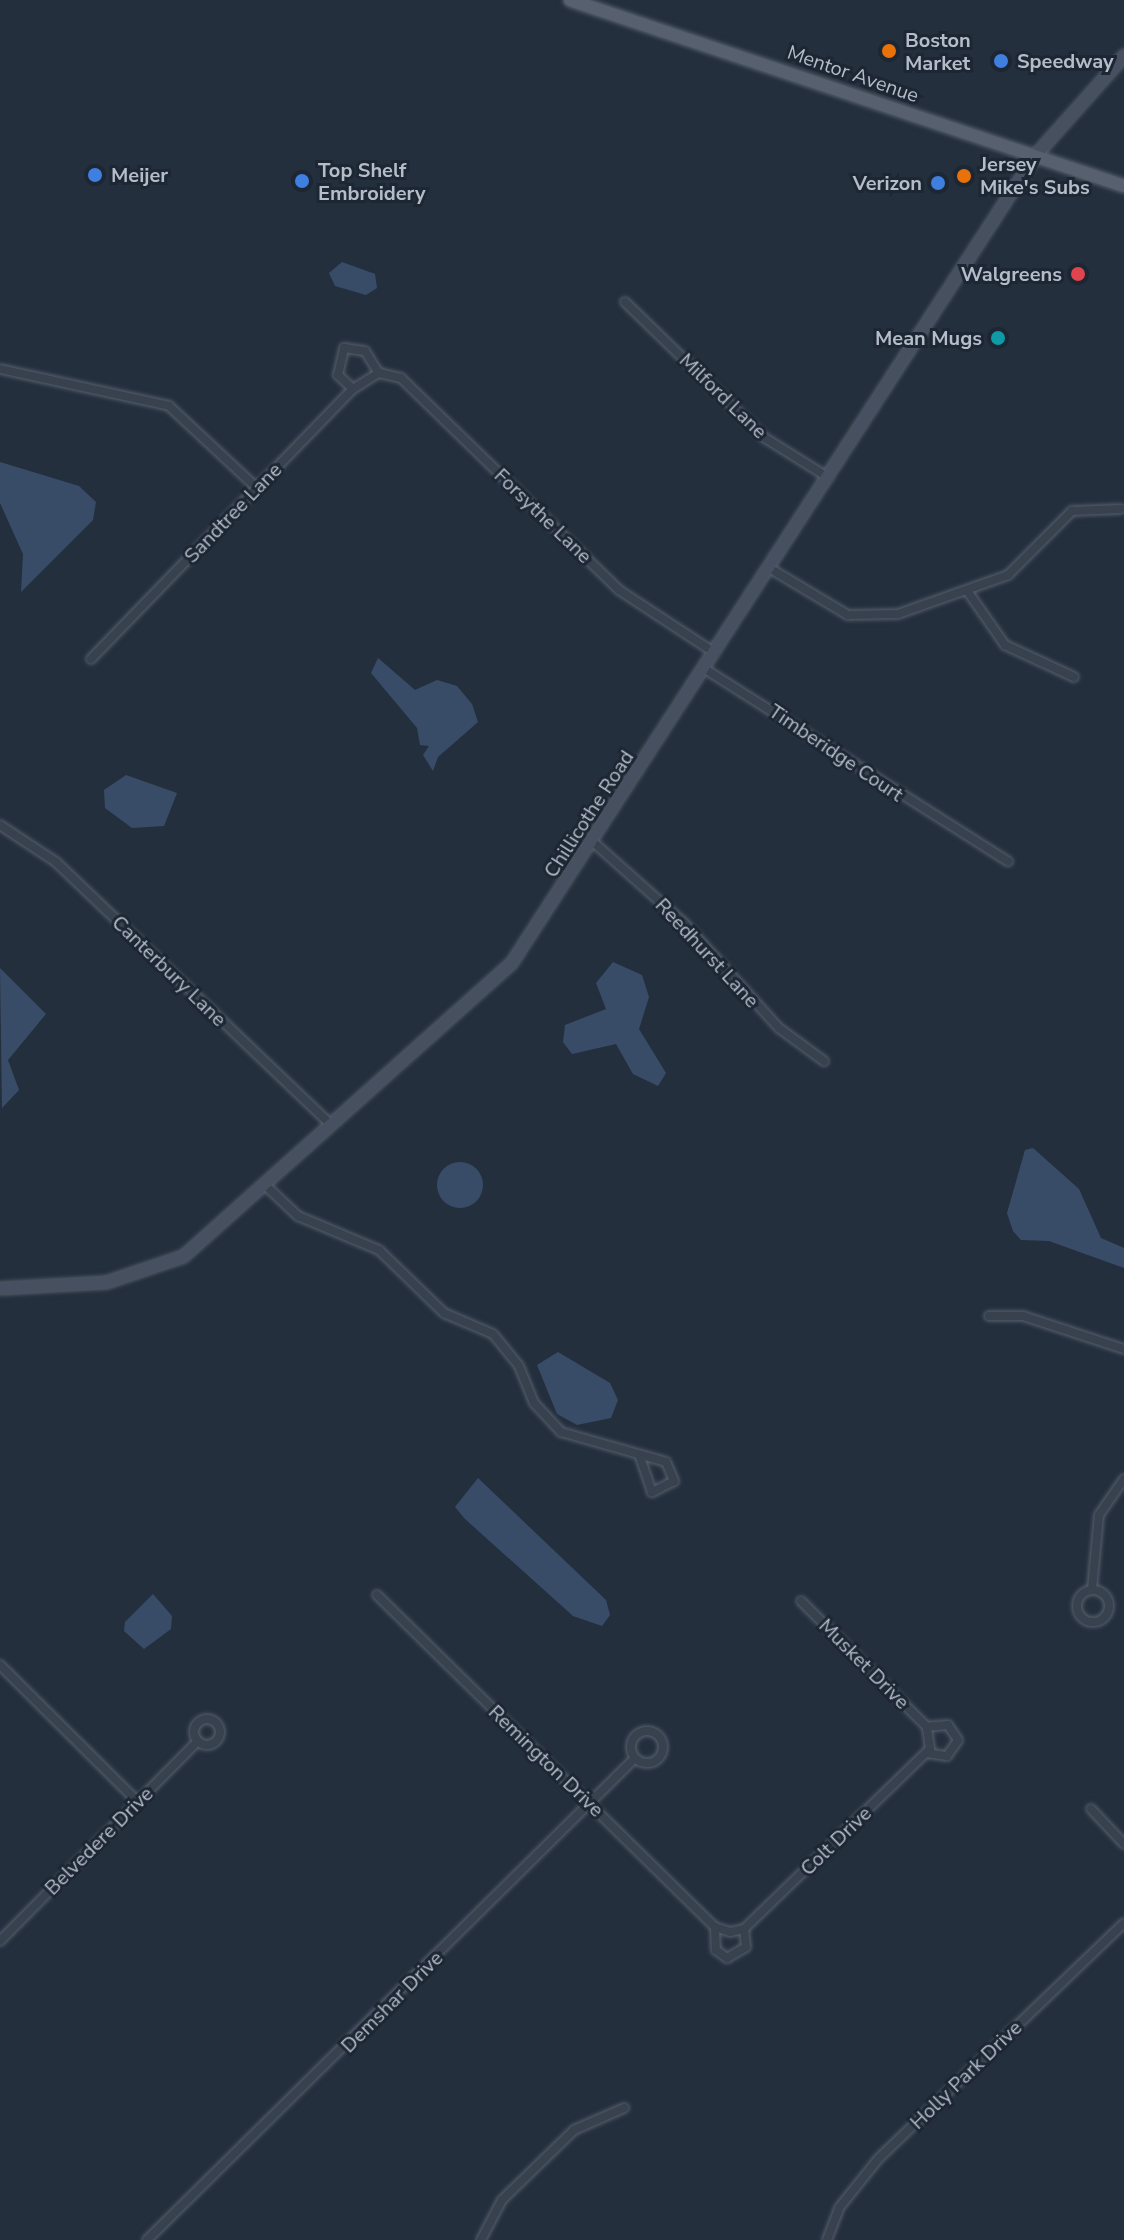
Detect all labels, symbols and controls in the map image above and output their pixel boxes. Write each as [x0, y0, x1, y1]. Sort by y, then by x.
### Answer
place label: Boston Market [905, 28, 971, 75]
street label: Mentor Avenue [784, 40, 922, 108]
marker: Boston Market [880, 42, 898, 60]
place label: Speedway [1017, 49, 1114, 73]
marker: Speedway [992, 52, 1010, 70]
place label: Jersey Mike's Subs [980, 152, 1090, 199]
place label: Top Shelf Embroidery [318, 158, 426, 205]
place label: Meijer [111, 163, 168, 187]
marker: Meijer [86, 166, 104, 184]
marker: Jersey Mike's Subs [955, 167, 973, 185]
place label: Verizon [853, 171, 922, 195]
marker: Top Shelf Embroidery [293, 172, 311, 190]
marker: Verizon [929, 174, 947, 192]
place label: Walgreens [961, 262, 1062, 286]
marker: Walgreens [1069, 265, 1087, 283]
place label: Mean Mugs [875, 326, 982, 350]
marker: Mean Mugs [989, 329, 1007, 347]
street label: Milford Lane [674, 348, 772, 444]
street label: Sandtree Lane [179, 458, 287, 568]
street label: Forsythe Lane [489, 464, 597, 568]
street label: Timberidge Court [764, 699, 908, 807]
street label: Chillicothe Road [539, 746, 639, 882]
street label: Reedhurst Lane [650, 893, 764, 1013]
street label: Canterbury Lane [107, 911, 231, 1031]
street label: Musket Drive [814, 1614, 914, 1714]
street label: Remington Drive [484, 1700, 608, 1822]
street label: Belvedere Drive [40, 1782, 158, 1900]
street label: Colt Drive [796, 1801, 876, 1881]
street label: Demshar Drive [336, 1946, 448, 2058]
street label: Holly Park Drive [905, 2016, 1027, 2134]

